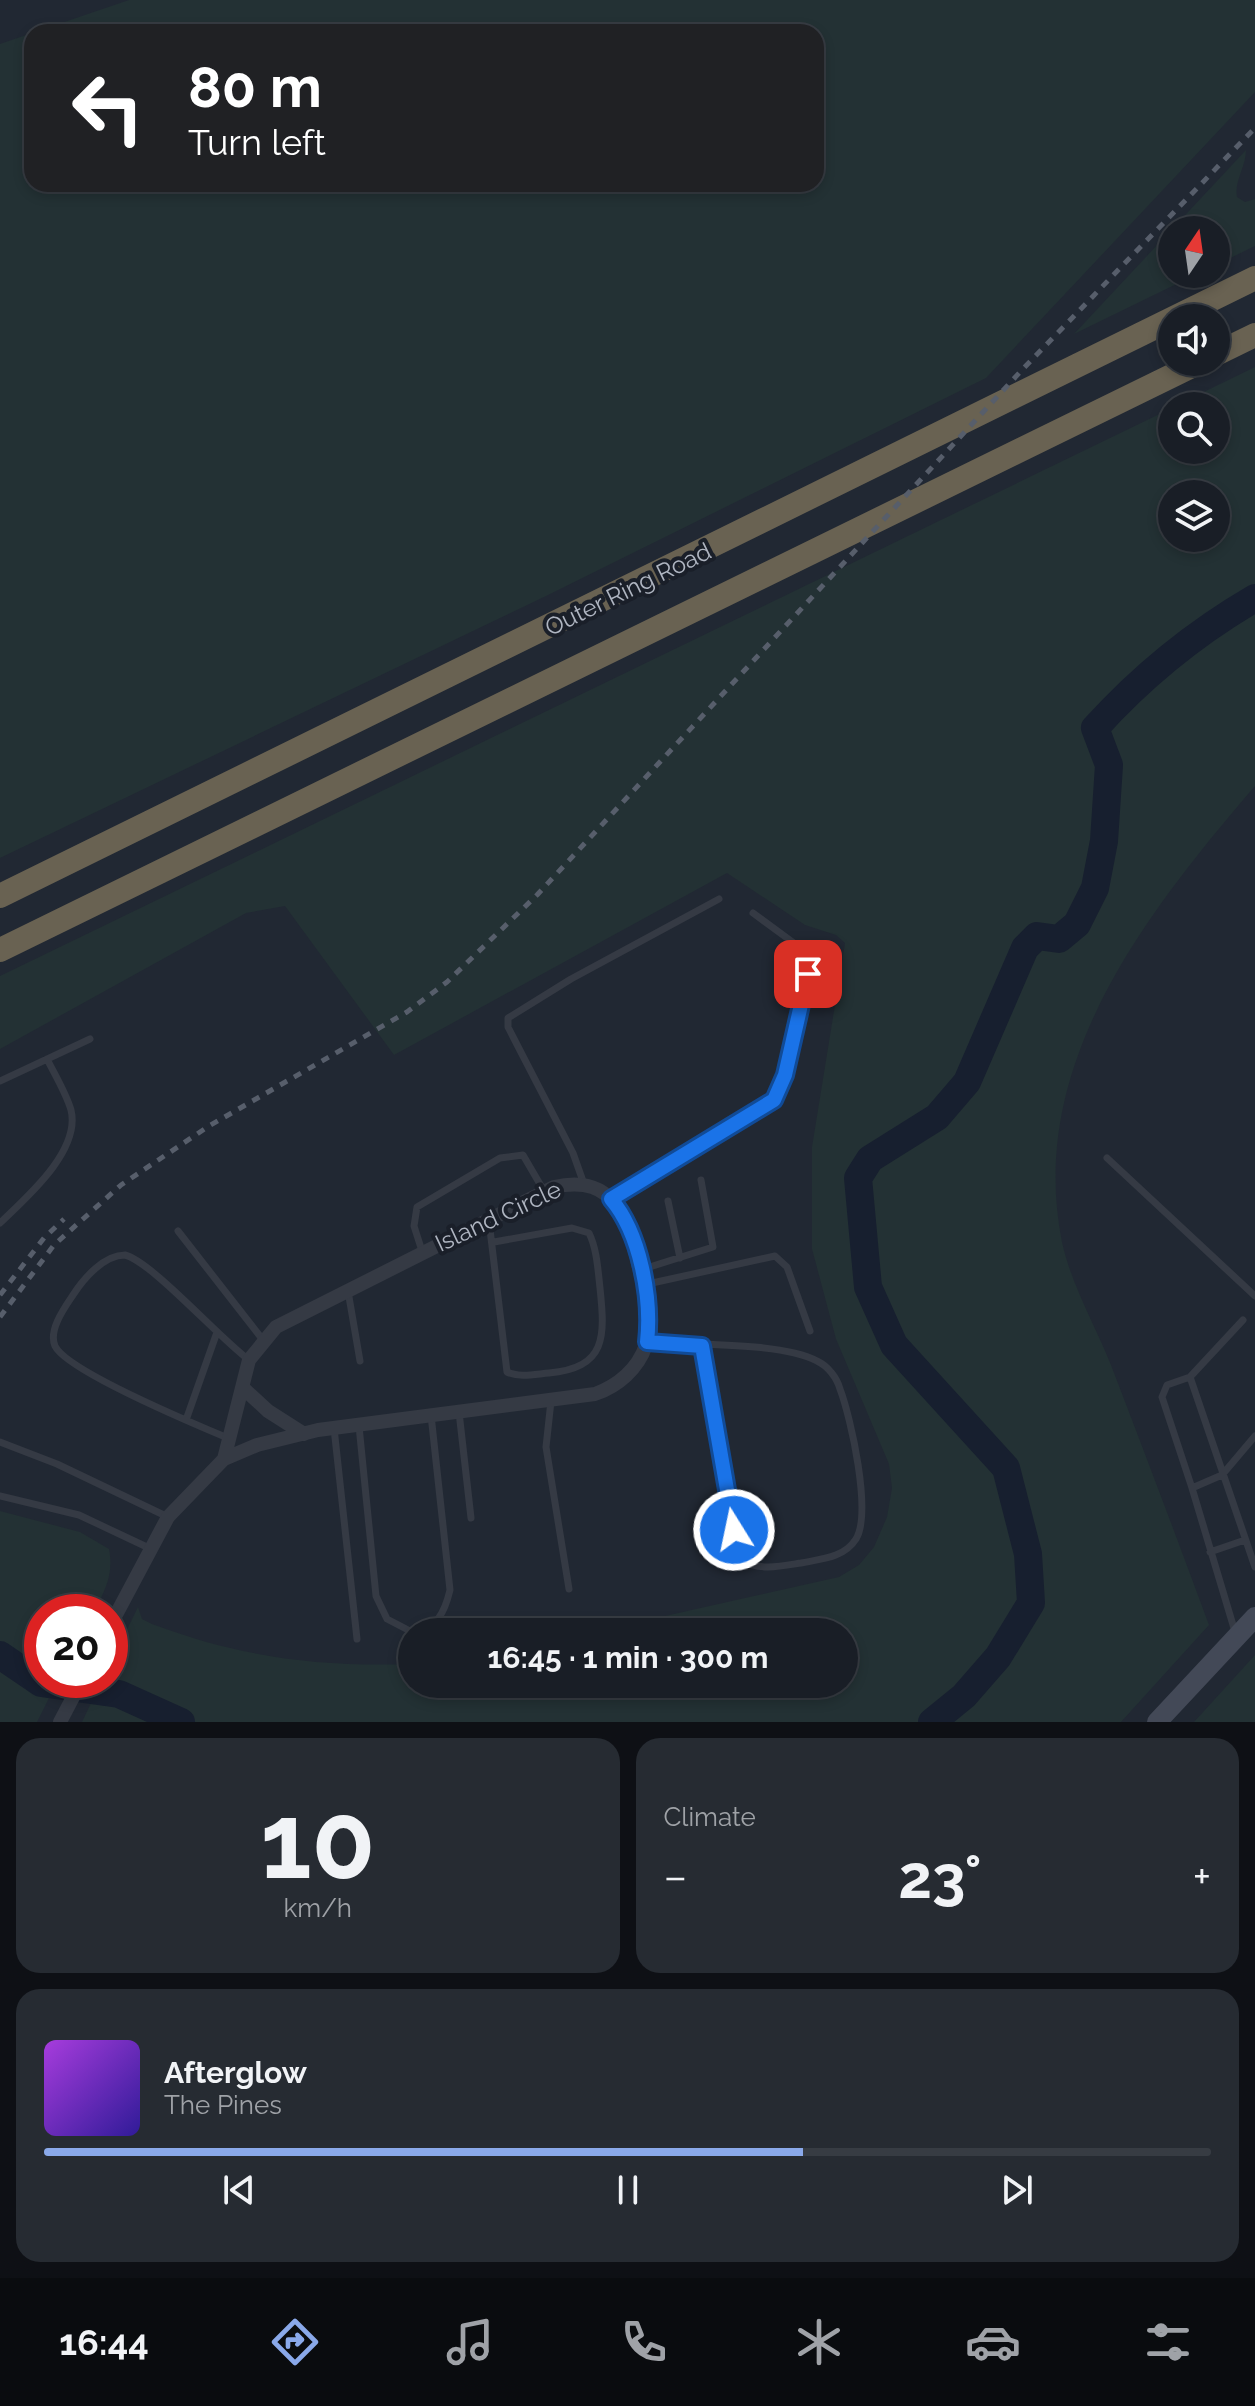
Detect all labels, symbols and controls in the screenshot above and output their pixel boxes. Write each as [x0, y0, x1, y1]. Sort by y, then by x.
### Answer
text: 80 m [188, 54, 322, 120]
icon: left [56, 56, 160, 160]
text: Turn left [188, 121, 326, 163]
north arrow [1158, 216, 1230, 288]
map controls [1158, 216, 1230, 552]
button: sound [1158, 304, 1230, 376]
button: search [1158, 392, 1230, 464]
button: layers [1158, 480, 1230, 552]
street label: Outer Ring Road [540, 536, 716, 642]
pin [774, 940, 842, 1008]
icon: arrive [786, 952, 830, 996]
street label: Island Circle [430, 1174, 566, 1258]
position arrow [692, 1488, 776, 1572]
speed limit sign: 20 [24, 1594, 128, 1698]
text: 16:45 · 1 min · 300 m [488, 1640, 768, 1675]
text: 10 [260, 1780, 375, 1902]
text: Climate [664, 1802, 756, 1832]
text: 23° [898, 1842, 982, 1912]
text: − [664, 1851, 687, 1902]
text: + [1193, 1851, 1211, 1902]
text: km/h [283, 1893, 352, 1923]
text: Afterglow [164, 2055, 307, 2090]
text: The Pines [164, 2090, 282, 2120]
icon: previous [217, 2168, 261, 2212]
icon: pause [606, 2168, 650, 2212]
icon: next [995, 2168, 1039, 2212]
icon: directions [267, 2314, 323, 2370]
icon: music [442, 2314, 498, 2370]
icon: phone [616, 2314, 672, 2370]
icon: climate [791, 2314, 847, 2370]
icon: car [965, 2314, 1021, 2370]
icon: filters [1140, 2314, 1196, 2370]
text: 16:44 [59, 2321, 149, 2363]

